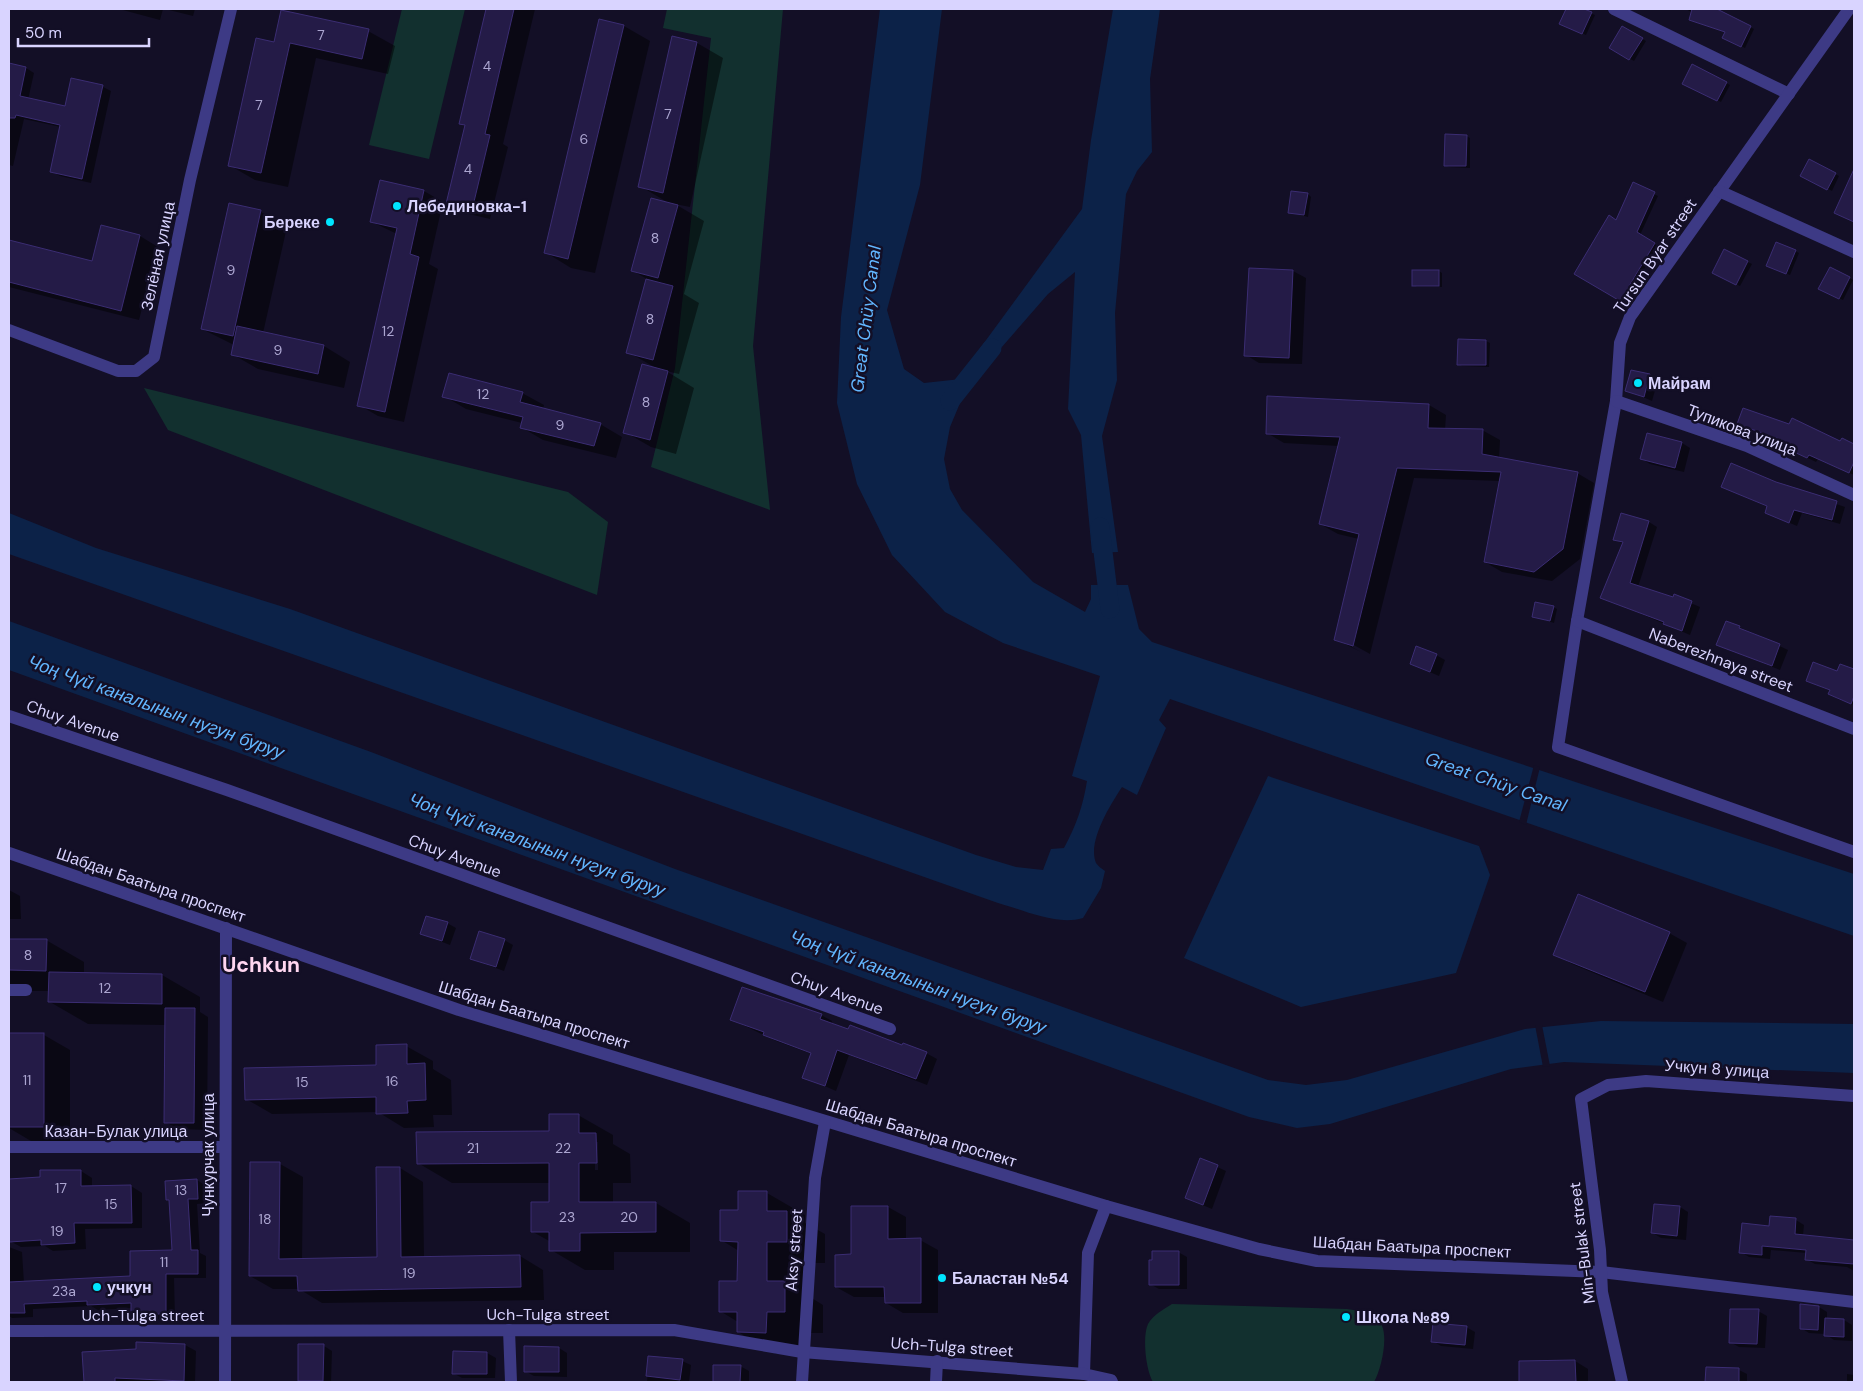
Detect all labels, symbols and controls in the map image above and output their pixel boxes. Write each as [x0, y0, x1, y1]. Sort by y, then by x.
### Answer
scale bar [18, 15, 149, 47]
text: 50 m [25, 23, 62, 43]
house number: 7 [317, 26, 325, 44]
house number: 4 [483, 57, 492, 75]
house number: 7 [255, 96, 263, 114]
house number: 7 [664, 105, 672, 123]
house number: 6 [580, 130, 588, 148]
house number: 4 [464, 160, 473, 178]
street label: Tursun Byar street [1609, 194, 1701, 318]
place label: Лебединовка-1 [407, 196, 527, 217]
street label: Зелёная улица [136, 199, 180, 312]
marker: Лебединовка-1 [391, 200, 403, 212]
place label: Береке [264, 212, 320, 233]
marker: Береке [324, 216, 336, 228]
house number: 8 [651, 229, 659, 247]
water label: Great Chüy Canal [845, 243, 887, 394]
house number: 9 [227, 261, 236, 279]
house number: 8 [646, 310, 654, 328]
house number: 12 [382, 322, 394, 340]
house number: 9 [274, 341, 283, 359]
place label: Майрам [1648, 373, 1711, 394]
marker: Майрам [1632, 377, 1644, 389]
house number: 12 [477, 385, 489, 403]
house number: 8 [642, 393, 650, 411]
street label: Тупикова улица [1684, 399, 1800, 461]
house number: 9 [556, 416, 565, 434]
street label: Naberezhnaya street [1646, 623, 1796, 697]
water label: Чоң Чүй каналынын нугун буруу [25, 649, 288, 765]
street label: Chuy Avenue [24, 695, 122, 747]
water label: Great Chüy Canal [1422, 747, 1571, 818]
water label: Чоң Чүй каналынын нугун буруу [406, 787, 669, 903]
street label: Chuy Avenue [406, 829, 504, 883]
street label: Шабдан Баатыра проспект [54, 843, 249, 927]
water label: Чоң Чүй каналынын нугун буруу [787, 924, 1050, 1040]
house number: 8 [24, 946, 32, 964]
district label: Uchkun [222, 951, 300, 979]
street label: Chuy Avenue [788, 966, 886, 1020]
street label: Шабдан Баатыра проспект [436, 976, 633, 1054]
house number: 12 [99, 979, 111, 997]
street label: Учкун 8 улица [1664, 1055, 1770, 1083]
house number: 11 [23, 1071, 31, 1089]
house number: 16 [385, 1072, 399, 1090]
house number: 15 [296, 1073, 308, 1091]
street label: Чункурчак улица [198, 1093, 219, 1217]
street label: Шабдан Баатыра проспект [823, 1094, 1020, 1172]
street label: Казан-Булак улица [44, 1121, 188, 1142]
house number: 21 [467, 1139, 479, 1157]
house number: 22 [555, 1139, 571, 1157]
house number: 17 [55, 1179, 67, 1197]
house number: 13 [175, 1181, 187, 1199]
street label: Min-Bulak street [1564, 1181, 1600, 1305]
house number: 15 [105, 1195, 117, 1213]
house number: 23 [559, 1208, 575, 1226]
house number: 20 [620, 1208, 638, 1226]
street label: Aksy street [781, 1208, 807, 1292]
house number: 18 [259, 1210, 271, 1228]
house number: 19 [50, 1222, 64, 1240]
street label: Шабдан Баатыра проспект [1312, 1231, 1512, 1263]
house number: 11 [160, 1253, 168, 1271]
house number: 19 [402, 1264, 416, 1282]
place label: Баластан №54 [952, 1268, 1069, 1289]
marker: Баластан №54 [936, 1272, 948, 1284]
place label: учкун [107, 1277, 152, 1298]
marker: учкун [91, 1281, 103, 1293]
house number: 23a [52, 1282, 76, 1300]
street label: Uch-Tulga street [486, 1304, 610, 1325]
street label: Uch-Tulga street [81, 1305, 205, 1326]
place label: Школа №89 [1356, 1307, 1450, 1328]
marker: Школа №89 [1340, 1311, 1352, 1323]
street label: Uch-Tulga street [890, 1332, 1014, 1362]

